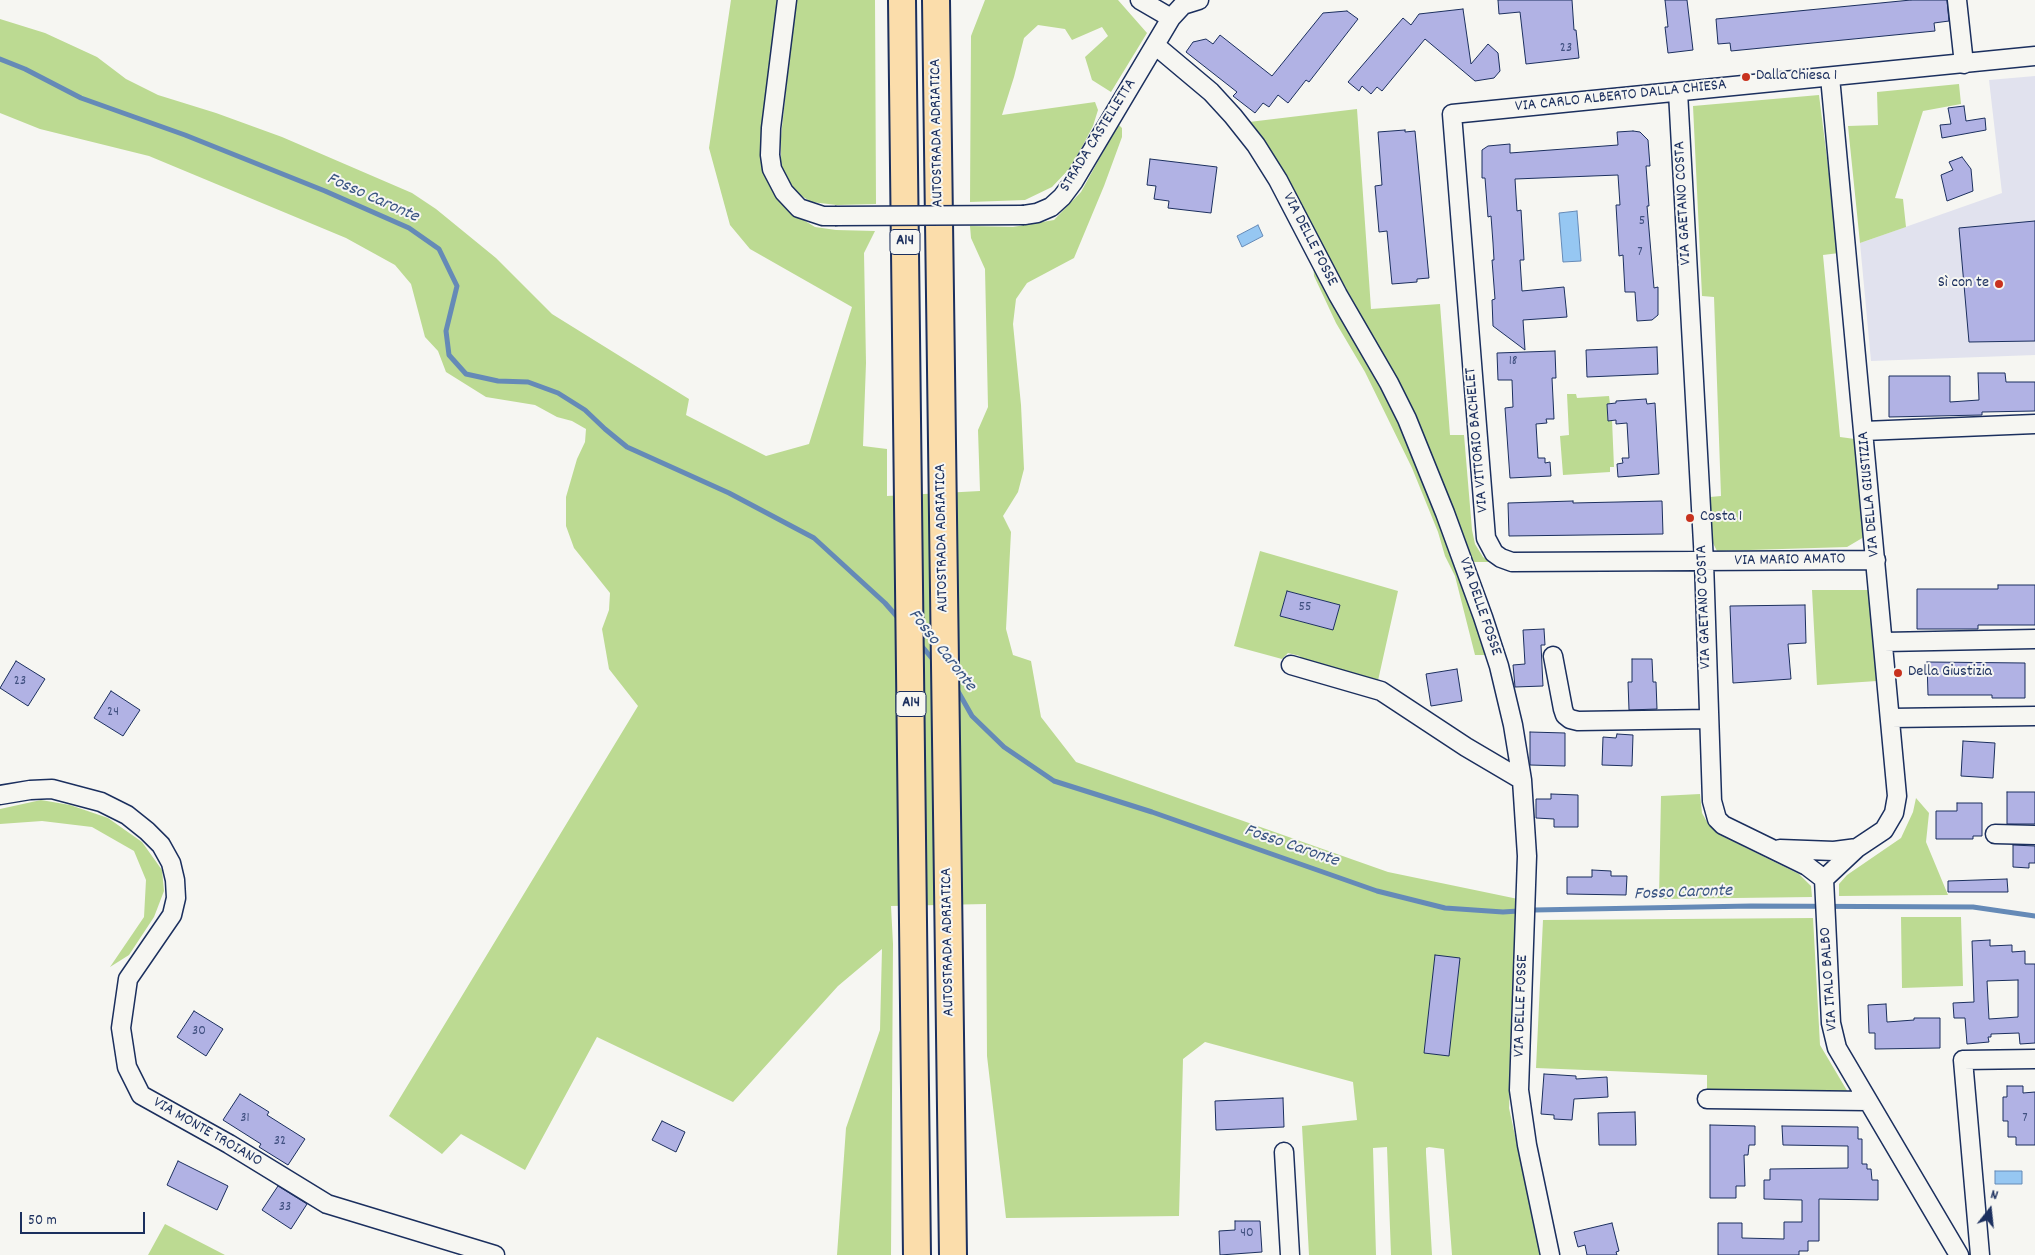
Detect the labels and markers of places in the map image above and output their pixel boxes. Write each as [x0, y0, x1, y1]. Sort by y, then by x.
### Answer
place label: Dalla Chiesa 1 [1756, 67, 1837, 87]
marker: Dalla Chiesa 1 [1740, 71, 1752, 83]
place label: Sì con te [1938, 274, 1989, 294]
marker: Sì con te [1993, 278, 2005, 290]
place label: Costa 1 [1700, 508, 1742, 528]
marker: Costa 1 [1684, 512, 1696, 524]
place label: Della Giustizia [1908, 663, 1992, 683]
marker: Della Giustizia [1892, 667, 1904, 679]

